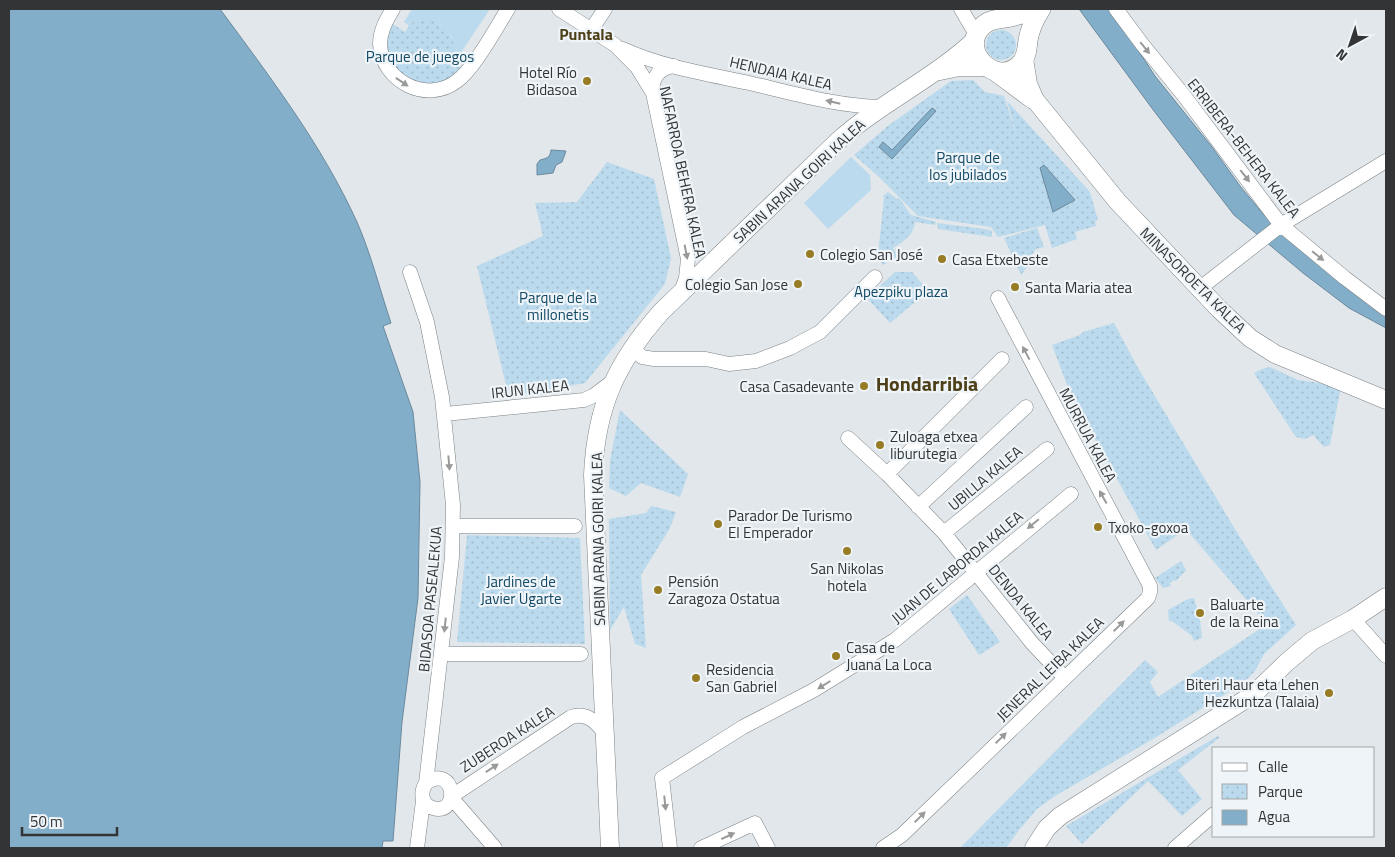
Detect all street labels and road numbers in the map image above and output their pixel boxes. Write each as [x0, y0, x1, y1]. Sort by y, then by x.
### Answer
street label: HENDAIA KALEA [727, 50, 835, 96]
street label: ERRIBERA-BEHERA KALEA [1182, 73, 1306, 223]
street label: NAFARROA BEHERA KALEA [654, 84, 712, 260]
street label: SABIN ARANA GOIRI KALEA [728, 113, 870, 249]
street label: MINASOROETA KALEA [1135, 222, 1251, 338]
street label: IRUN KALEA [490, 373, 570, 405]
street label: MURRUA KALEA [1053, 383, 1123, 487]
street label: UBILLA KALEA [943, 440, 1027, 516]
street label: SABIN ARANA GOIRI KALEA [585, 452, 611, 626]
street label: JUAN DE LABORDA KALEA [886, 505, 1028, 629]
street label: BIDASOA PASEALEKUA [412, 525, 448, 673]
street label: DENDA KALEA [983, 559, 1059, 645]
street label: JENERAL LEIBA KALEA [991, 611, 1109, 727]
street label: ZUBEROA KALEA [455, 700, 559, 778]

